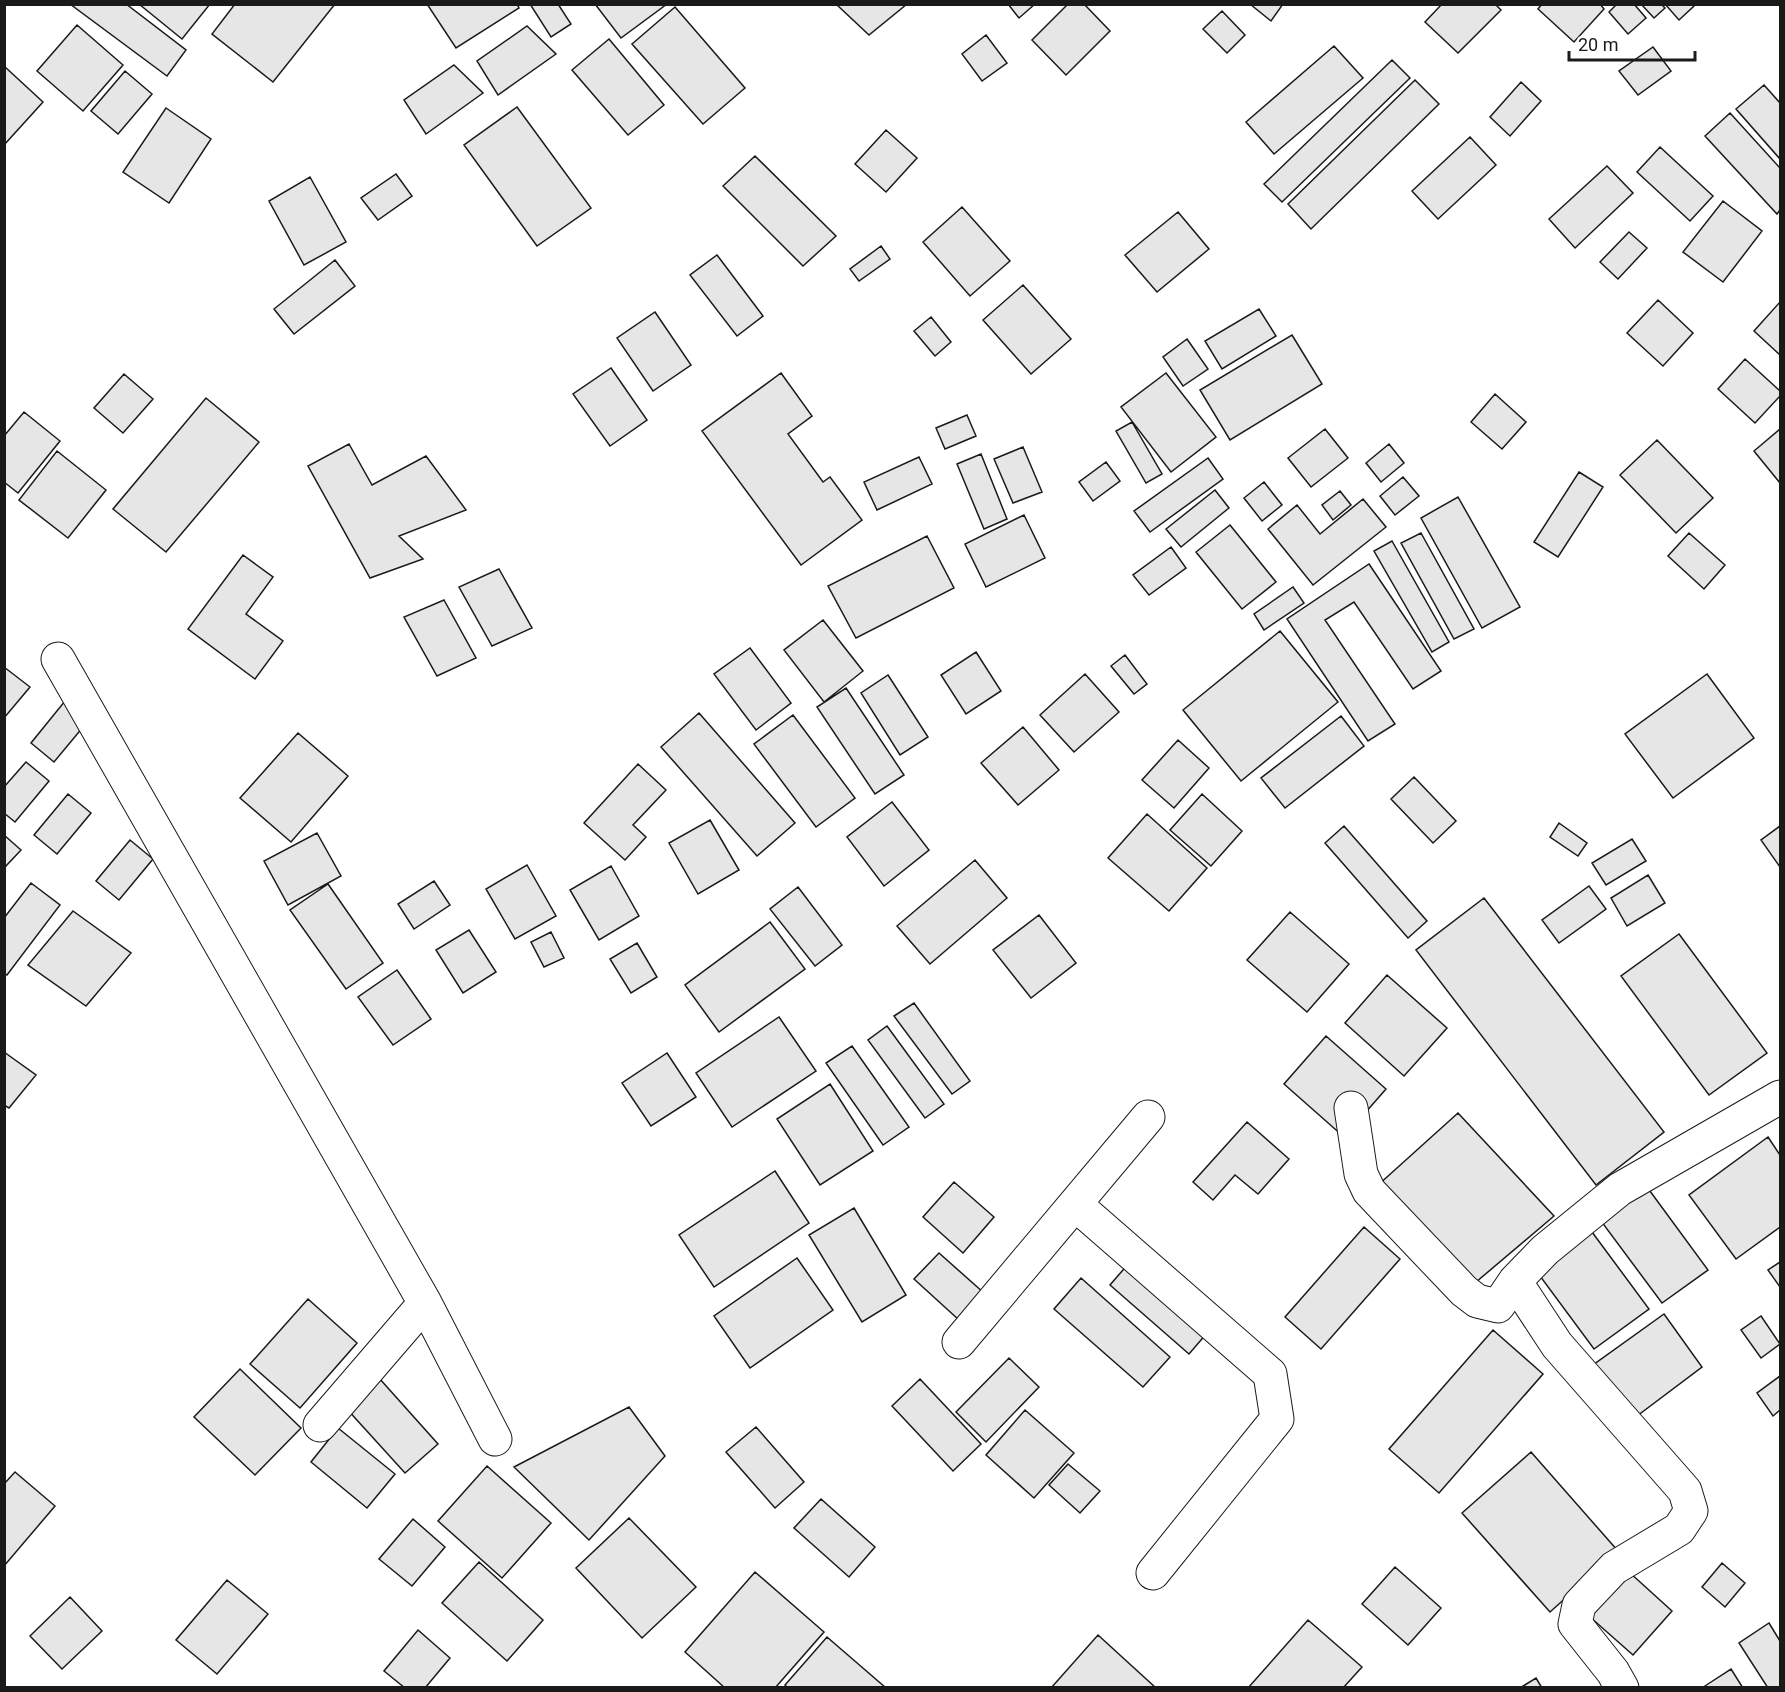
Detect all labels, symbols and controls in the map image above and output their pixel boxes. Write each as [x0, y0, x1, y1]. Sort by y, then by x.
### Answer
scale bar [1569, 24, 1695, 62]
text: 20 m [1578, 34, 1618, 55]

